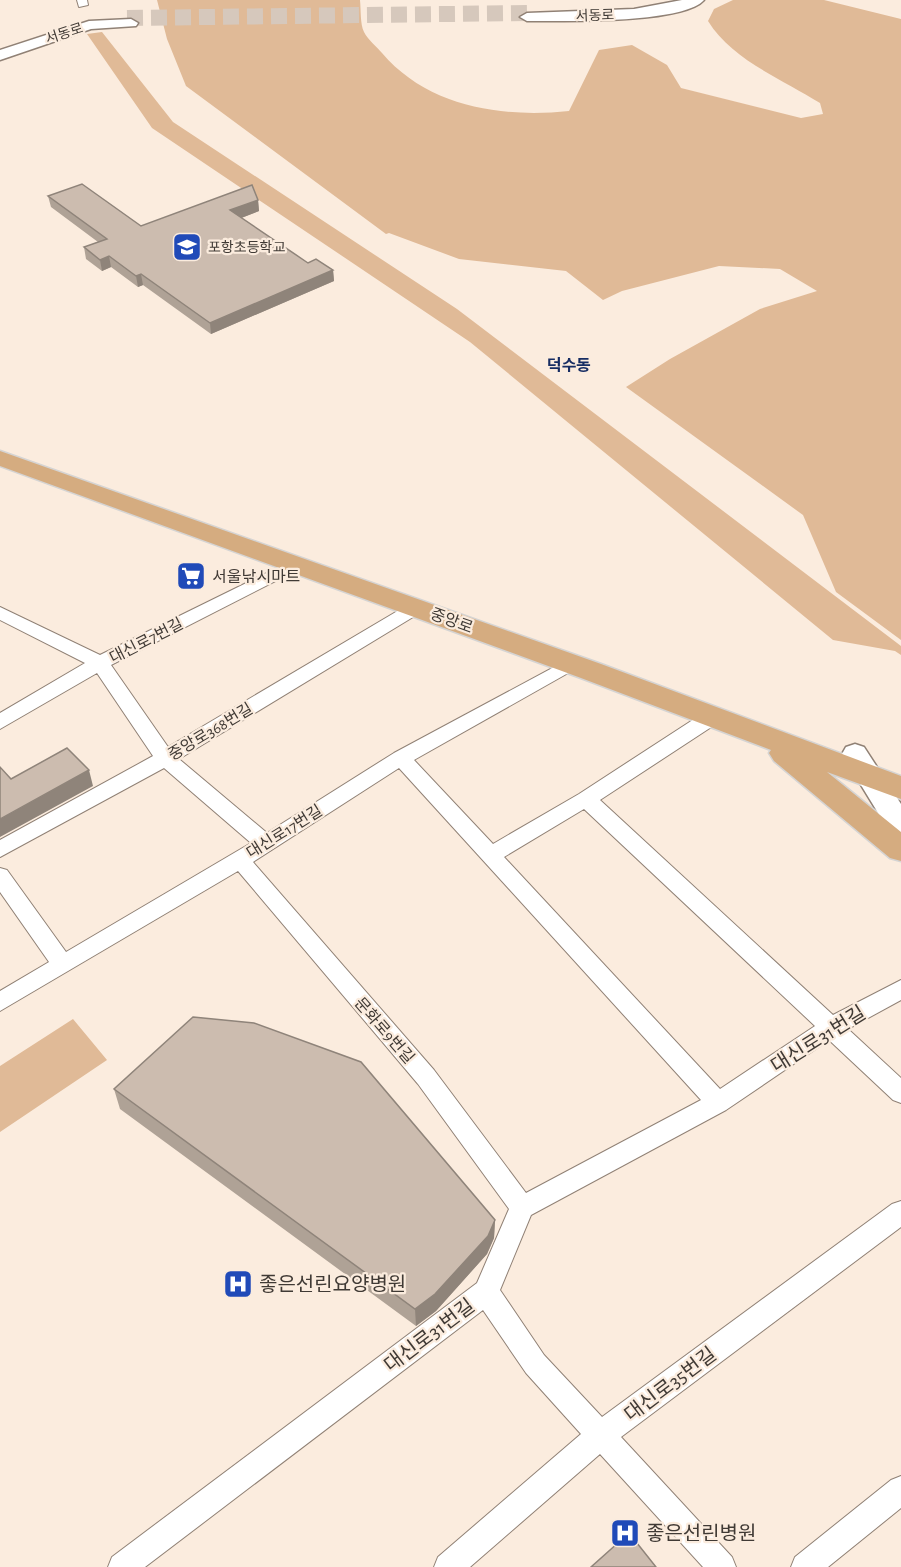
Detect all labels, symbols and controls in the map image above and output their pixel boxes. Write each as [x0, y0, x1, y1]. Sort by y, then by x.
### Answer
street label: 서동로 [575, 7, 615, 24]
street label: 서동로 [43, 20, 85, 47]
school or university icon: 포항초등학교 [171, 231, 203, 263]
place label: 포항초등학교 [208, 239, 285, 255]
district label: 덕수동 [547, 357, 591, 374]
supermarket icon: 서울낚시마트 [175, 560, 207, 592]
place label: 서울낚시마트 [212, 569, 300, 585]
street label: 중앙로 [428, 606, 475, 636]
street label: 대신로7번길 [107, 616, 186, 666]
street label: 중앙로368번길 [166, 700, 255, 763]
street label: 대신로17번길 [244, 802, 325, 861]
street label: 문화로9번길 [352, 995, 417, 1067]
street label: 대신로31번길 [767, 1002, 869, 1077]
hospital icon: 좋은선린요양병원 [222, 1268, 254, 1300]
place label: 좋은선린요양병원 [259, 1274, 406, 1295]
street label: 대신로31번길 [380, 1295, 478, 1376]
street label: 대신로35번길 [621, 1343, 720, 1425]
hospital icon: 좋은선린병원 [609, 1517, 641, 1549]
place label: 좋은선린병원 [646, 1523, 756, 1544]

